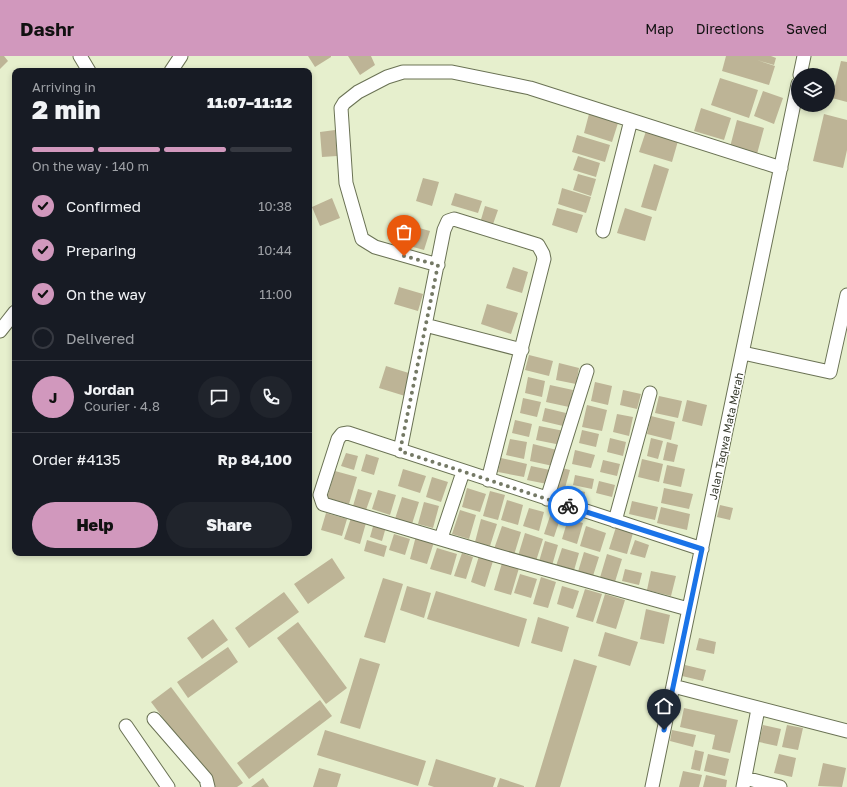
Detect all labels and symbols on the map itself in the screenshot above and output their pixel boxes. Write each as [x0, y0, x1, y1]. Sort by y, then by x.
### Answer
pin [387, 215, 421, 256]
street label: Jalan Taqwa Mata Merah [706, 371, 745, 501]
courier [548, 486, 588, 526]
pin [647, 689, 681, 730]

